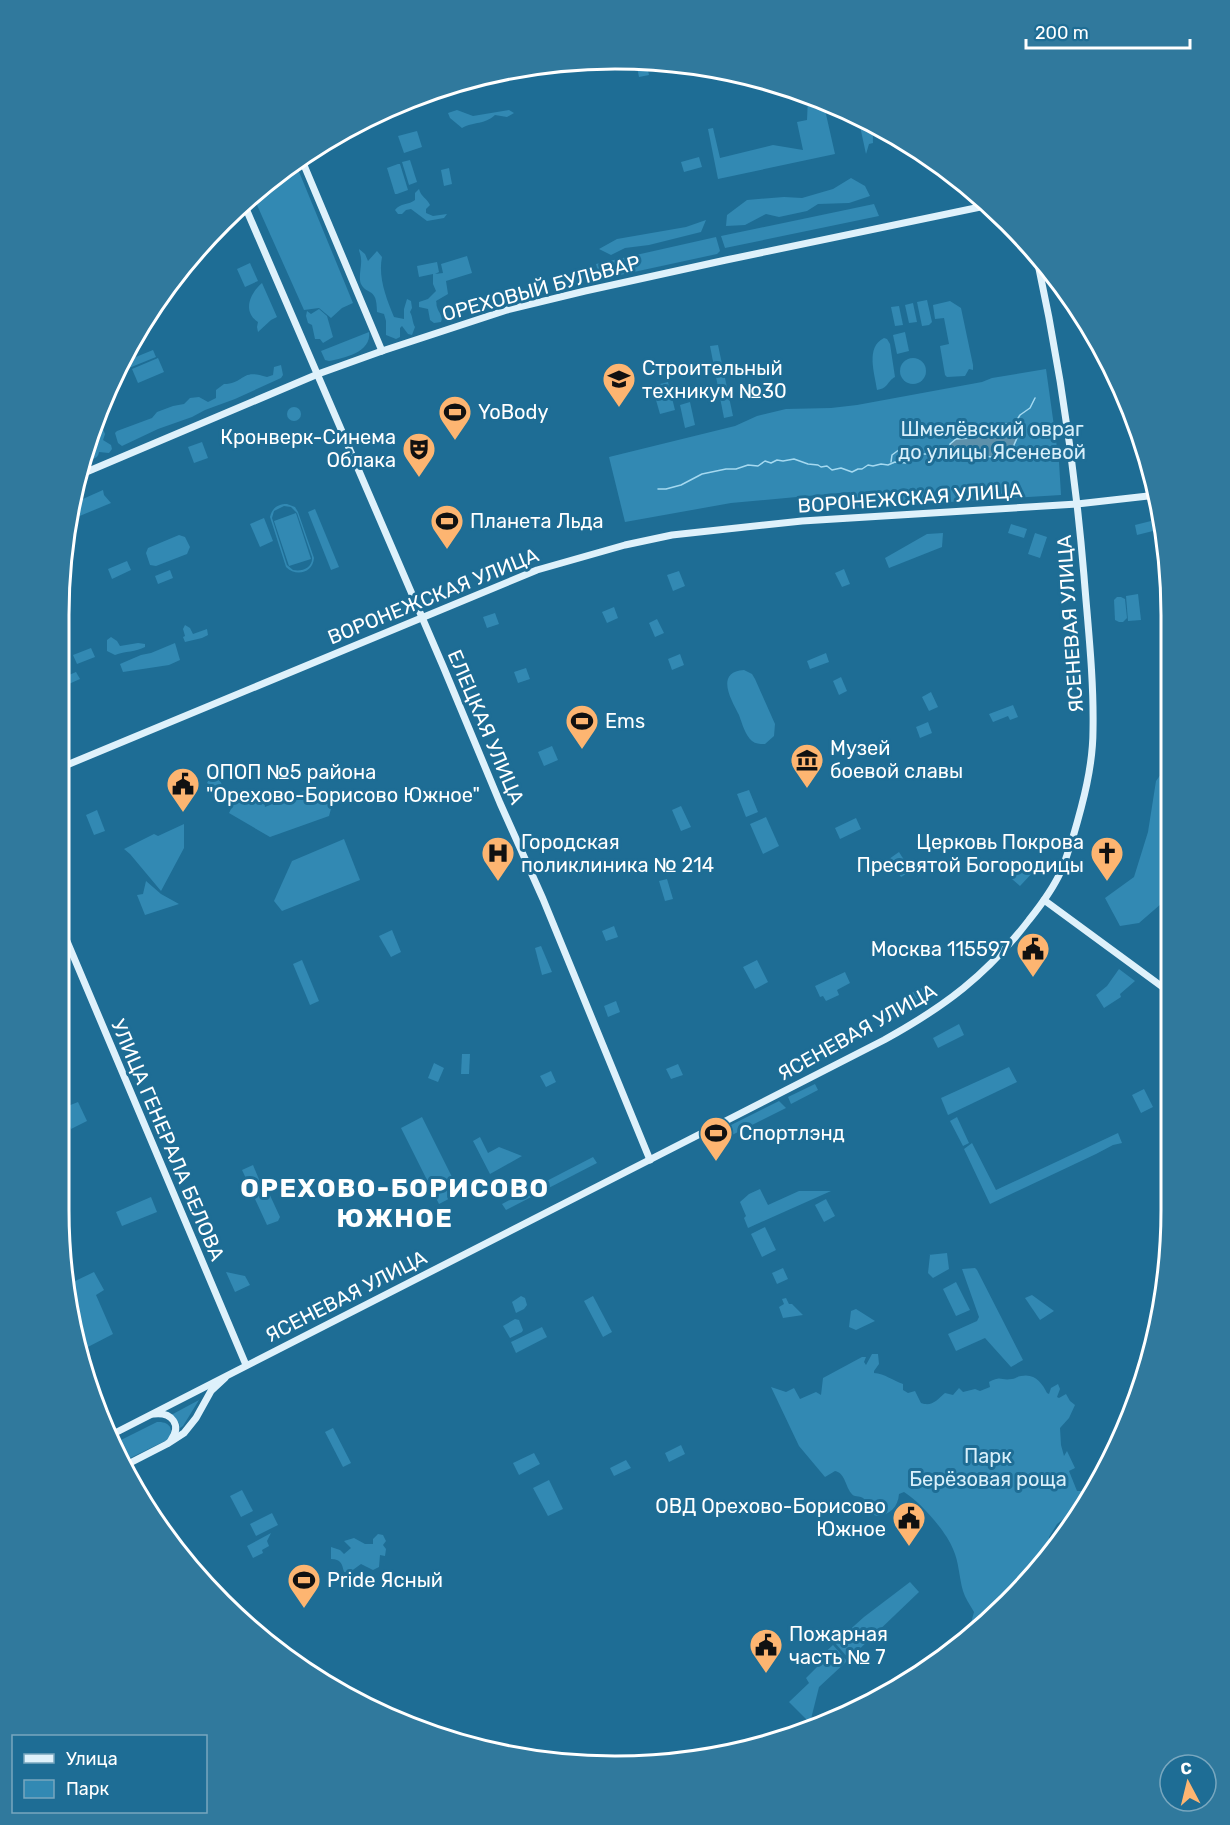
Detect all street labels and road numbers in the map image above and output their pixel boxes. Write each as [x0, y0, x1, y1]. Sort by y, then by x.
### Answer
street label: ОРЕХОВЫЙ БУЛЬВАР [439, 250, 643, 326]
street label: ВОРОНЕЖСКАЯ УЛИЦА [797, 478, 1023, 518]
street label: ЯСЕНЕВАЯ УЛИЦА [1052, 534, 1088, 714]
street label: ВОРОНЕЖСКАЯ УЛИЦА [324, 543, 542, 649]
street label: ЕЛЕЦКАЯ УЛИЦА [443, 646, 529, 808]
street label: ЯСЕНЕВАЯ УЛИЦА [773, 978, 941, 1086]
street label: УЛИЦА ГЕНЕРАЛА БЕЛОВА [106, 1016, 230, 1264]
street label: ЯСЕНЕВАЯ УЛИЦА [261, 1245, 431, 1347]

